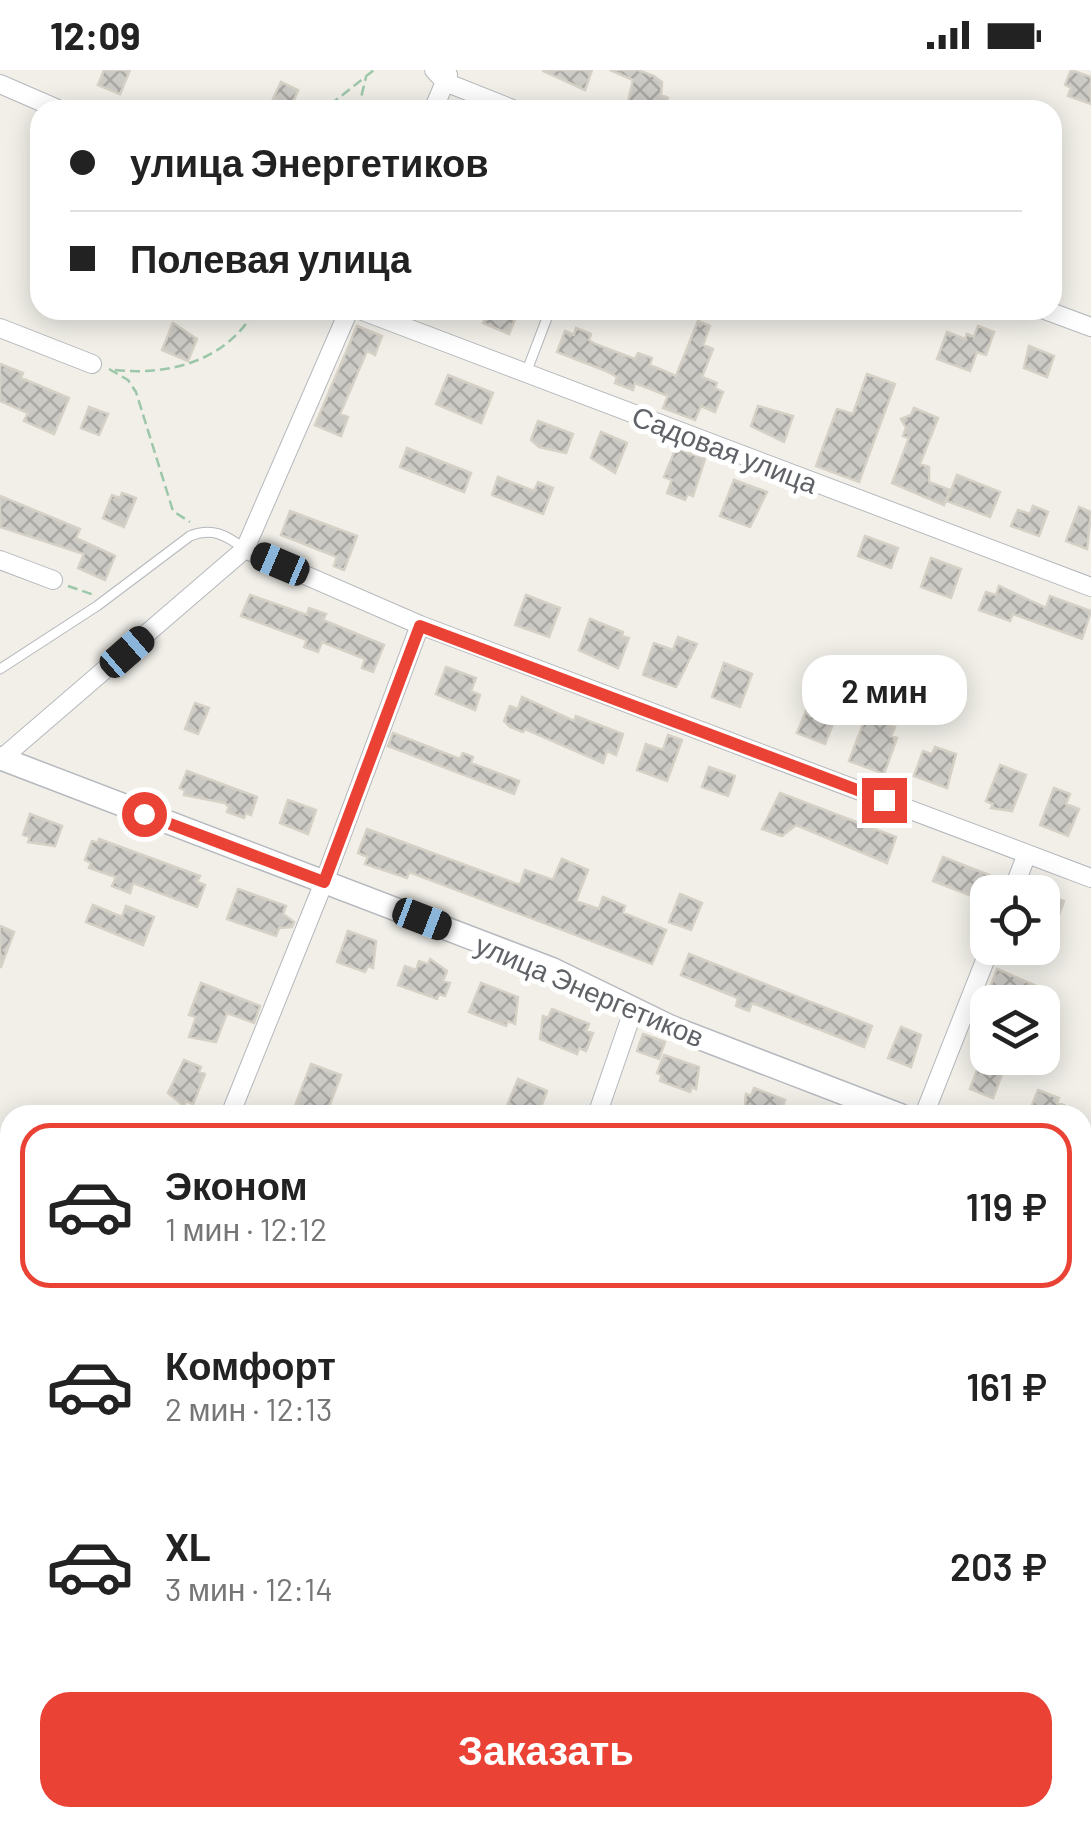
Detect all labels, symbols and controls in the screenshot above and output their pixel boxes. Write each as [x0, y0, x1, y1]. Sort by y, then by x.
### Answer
text: 12:09 [50, 12, 140, 58]
text: улица Энергетиков [130, 139, 489, 185]
text: Полевая улица [130, 235, 411, 281]
street label: Садовая улица [627, 398, 823, 500]
car [247, 538, 313, 590]
car [95, 621, 159, 683]
callout: 2 мин [802, 655, 966, 725]
text: 2 мин [841, 671, 928, 709]
route end [862, 778, 907, 823]
route start [122, 792, 167, 837]
map controls [970, 875, 1060, 1075]
button: locate [970, 875, 1060, 965]
car [389, 894, 455, 944]
street label: улица Энергетиков [471, 926, 709, 1054]
button: layers [970, 985, 1060, 1075]
icon: car [45, 1161, 135, 1251]
text: Эконом [165, 1162, 308, 1208]
text: 119 ₽ [966, 1183, 1047, 1229]
text: 1 мин · 12:12 [165, 1209, 327, 1247]
icon: car [45, 1341, 135, 1431]
text: Комфорт [165, 1342, 336, 1388]
text: 161 ₽ [966, 1363, 1047, 1409]
text: 2 мин · 12:13 [165, 1389, 333, 1427]
icon: car [45, 1521, 135, 1611]
text: XL [165, 1523, 211, 1569]
text: 203 ₽ [950, 1543, 1047, 1589]
text: 3 мин · 12:14 [165, 1569, 333, 1607]
button: Заказать [40, 1692, 1052, 1807]

